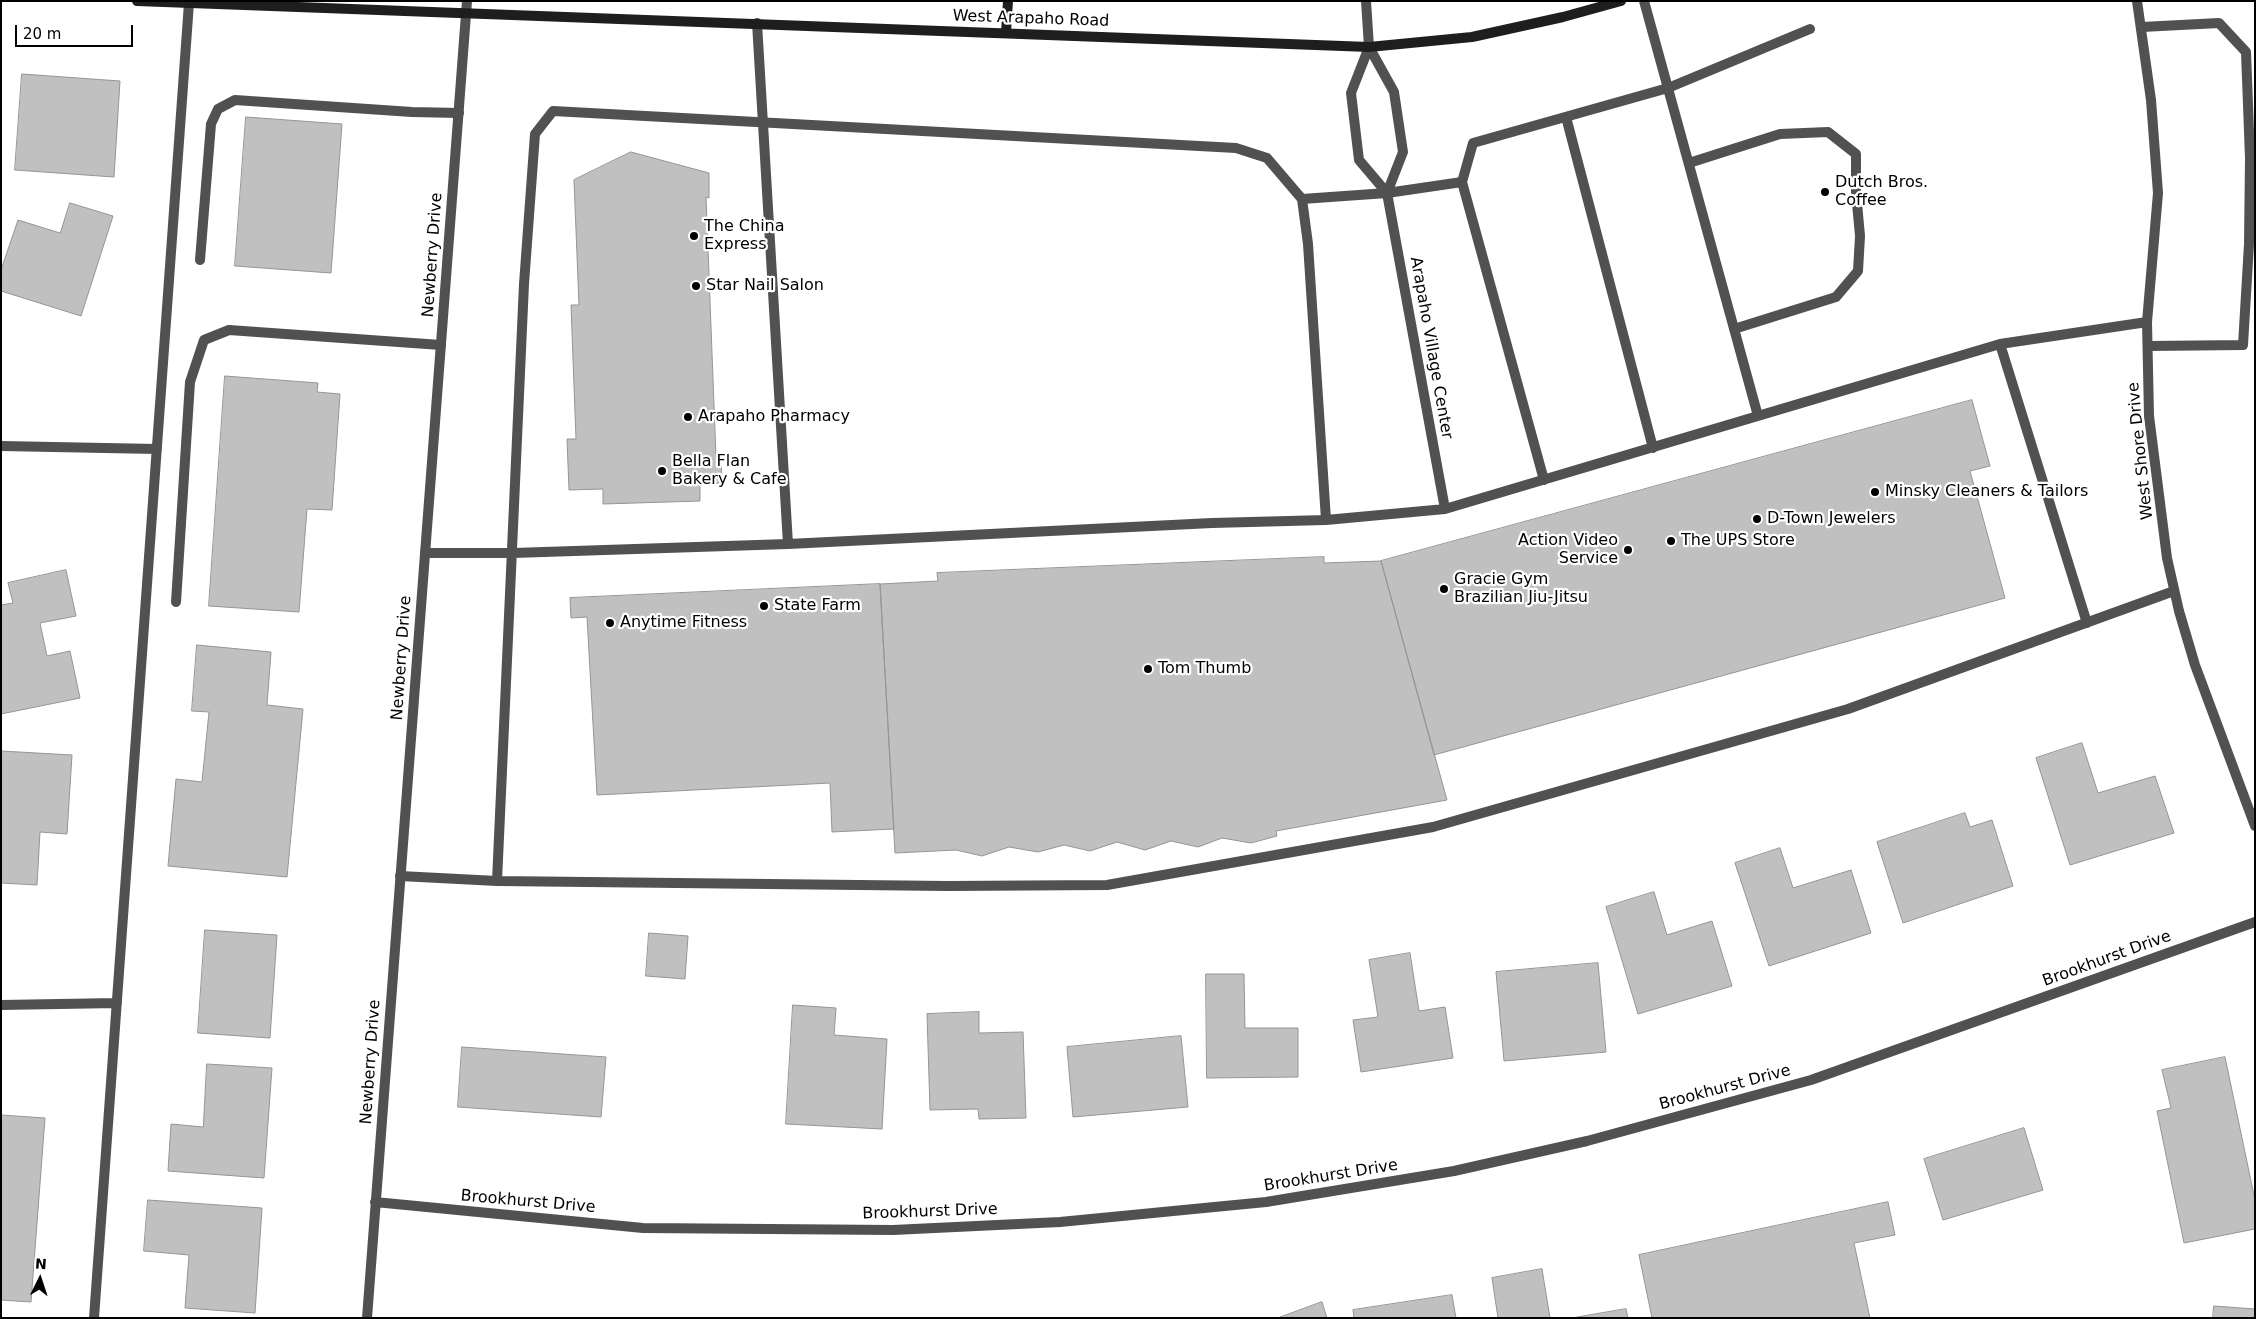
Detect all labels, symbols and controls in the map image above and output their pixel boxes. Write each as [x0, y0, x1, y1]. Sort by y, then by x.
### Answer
street label: West Arapaho Road [952, 7, 1110, 31]
scale bar [18, 15, 135, 47]
text: 20 m [23, 25, 61, 43]
place label: Dutch Bros. Coffee [1835, 173, 1928, 211]
marker: Dutch Bros. Coffee [1819, 186, 1831, 198]
street label: Newberry Drive [419, 192, 447, 318]
place label: The China Express [704, 217, 785, 255]
marker: The China Express [688, 230, 700, 242]
street label: Arapaho Village Center [1405, 255, 1457, 441]
place label: Star Nail Salon [706, 276, 824, 296]
marker: Star Nail Salon [690, 280, 702, 292]
street label: West Shore Drive [2124, 381, 2158, 521]
place label: Arapaho Pharmacy [698, 407, 850, 427]
marker: Arapaho Pharmacy [682, 411, 694, 423]
place label: Bella Flan Bakery & Cafe [672, 452, 786, 490]
marker: Bella Flan Bakery & Cafe [656, 465, 668, 477]
place label: Minsky Cleaners & Tailors [1885, 482, 2088, 502]
marker: Minsky Cleaners & Tailors [1869, 486, 1881, 498]
place label: D-Town Jewelers [1767, 509, 1895, 529]
marker: D-Town Jewelers [1751, 513, 1763, 525]
place label: Action Video Service [1518, 531, 1618, 569]
place label: The UPS Store [1681, 531, 1795, 551]
marker: The UPS Store [1665, 535, 1677, 547]
marker: Action Video Service [1622, 544, 1634, 556]
place label: Gracie Gym Brazilian Jiu-Jitsu [1454, 570, 1588, 608]
marker: Gracie Gym Brazilian Jiu-Jitsu [1438, 583, 1450, 595]
street label: Newberry Drive [388, 595, 416, 721]
place label: State Farm [774, 596, 861, 616]
marker: State Farm [758, 600, 770, 612]
place label: Anytime Fitness [620, 613, 747, 633]
marker: Anytime Fitness [604, 617, 616, 629]
place label: Tom Thumb [1158, 659, 1251, 679]
marker: Tom Thumb [1142, 663, 1154, 675]
street label: Brookhurst Drive [2040, 927, 2174, 991]
street label: Newberry Drive [357, 999, 385, 1125]
street label: Brookhurst Drive [1657, 1061, 1793, 1115]
street label: Brookhurst Drive [1263, 1156, 1399, 1196]
street label: Brookhurst Drive [460, 1187, 596, 1217]
street label: Brookhurst Drive [862, 1200, 998, 1224]
north arrow [15, 1254, 65, 1304]
text: N [35, 1256, 47, 1272]

